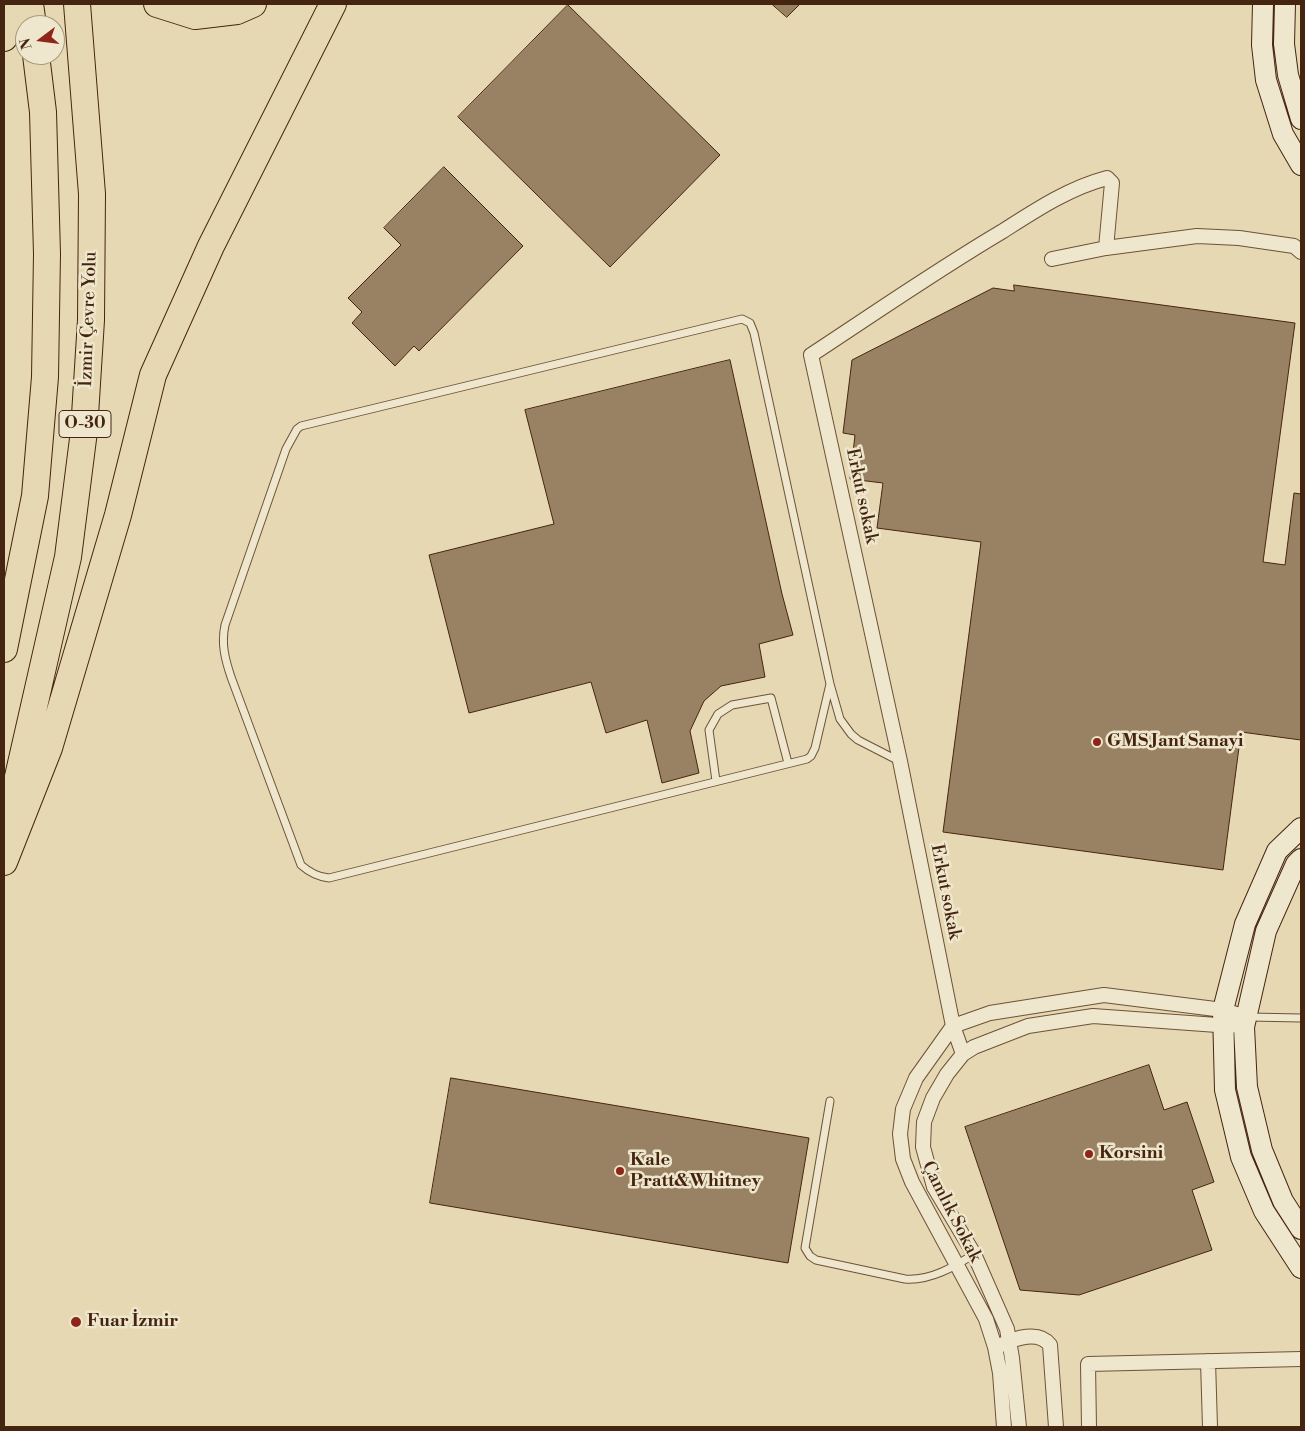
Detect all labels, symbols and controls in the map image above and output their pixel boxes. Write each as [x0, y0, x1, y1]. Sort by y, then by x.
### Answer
north arrow [15, 15, 65, 65]
text: N [16, 36, 37, 51]
street label: İzmir Çevre Yolu [76, 251, 102, 387]
road number: O-30 [59, 410, 111, 438]
street label: Erkut sokak [840, 446, 882, 546]
place label: GMS Jant Sanayi [1107, 731, 1244, 753]
marker: GMS Jant Sanayi [1091, 736, 1103, 748]
street label: Erkut sokak [925, 842, 965, 942]
place label: Korsini [1099, 1143, 1163, 1165]
marker: Korsini [1083, 1148, 1095, 1160]
place label: Kale Pratt&Whitney [630, 1150, 761, 1192]
street label: Çamlık Sokak [916, 1158, 986, 1266]
marker: Kale Pratt&Whitney [614, 1165, 626, 1177]
place label: Fuar İzmir [87, 1311, 178, 1333]
marker: Fuar İzmir [69, 1315, 83, 1329]

